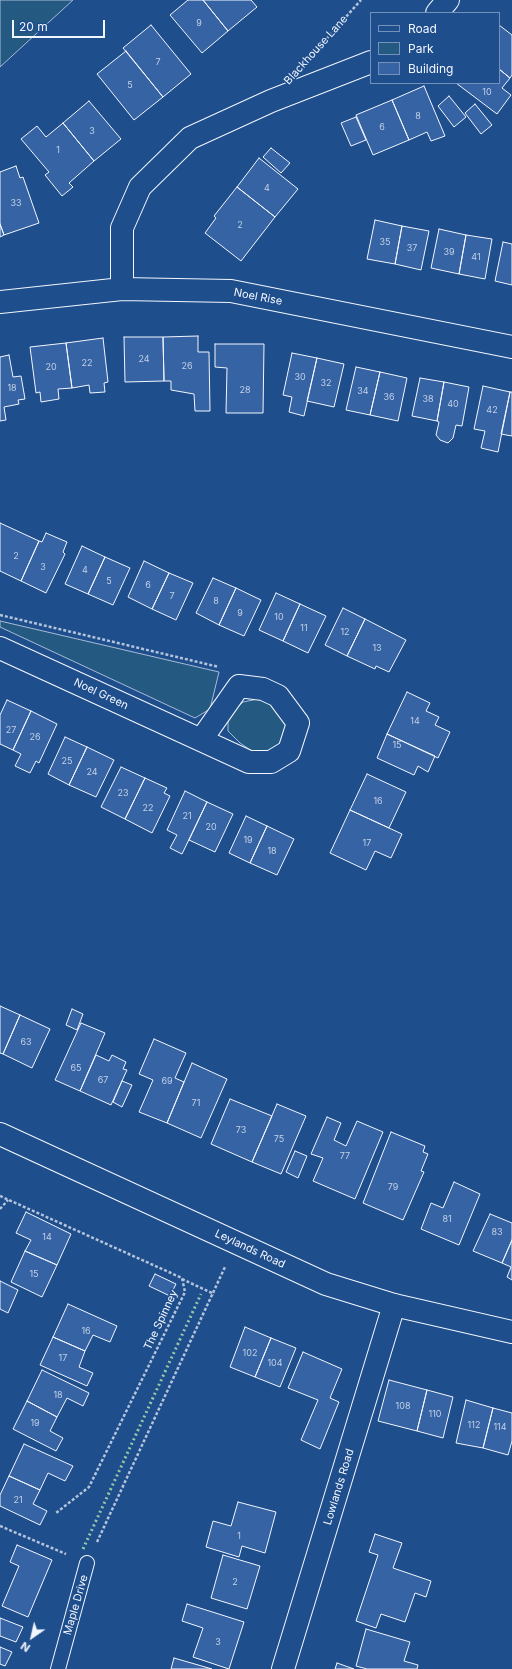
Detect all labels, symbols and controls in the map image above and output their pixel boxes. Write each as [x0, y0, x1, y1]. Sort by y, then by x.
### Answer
scale bar [14, 12, 107, 38]
legend [370, 12, 500, 84]
street label: Blackhouse Lane [281, 13, 351, 87]
house number: 9 [196, 18, 202, 28]
text: 20 m [19, 19, 48, 34]
text: Road [408, 21, 437, 36]
text: Park [408, 41, 434, 56]
house number: 7 [155, 57, 161, 67]
text: Building [408, 61, 453, 76]
house number: 5 [127, 80, 133, 90]
house number: 10 [482, 87, 492, 97]
house number: 8 [415, 111, 421, 121]
house number: 6 [379, 122, 385, 132]
house number: 3 [89, 126, 95, 136]
house number: 1 [56, 145, 60, 155]
house number: 4 [264, 183, 270, 193]
house number: 33 [10, 198, 22, 208]
house number: 2 [237, 220, 243, 230]
house number: 35 [379, 237, 391, 247]
house number: 37 [407, 243, 417, 253]
house number: 39 [443, 247, 455, 257]
house number: 41 [471, 252, 481, 262]
street label: Noel Rise [233, 286, 283, 308]
house number: 24 [138, 354, 150, 364]
house number: 22 [82, 358, 92, 368]
house number: 26 [181, 361, 193, 371]
house number: 20 [45, 362, 57, 372]
house number: 30 [294, 372, 306, 382]
house number: 32 [320, 378, 332, 388]
house number: 18 [7, 383, 17, 393]
house number: 28 [239, 385, 251, 395]
house number: 34 [357, 386, 369, 396]
house number: 36 [383, 392, 395, 402]
house number: 38 [422, 394, 434, 404]
house number: 40 [447, 399, 459, 409]
house number: 42 [486, 405, 498, 415]
house number: 2 [13, 551, 19, 561]
house number: 3 [40, 562, 46, 572]
house number: 4 [82, 565, 88, 575]
house number: 5 [106, 576, 112, 586]
house number: 6 [145, 580, 151, 590]
house number: 7 [169, 591, 175, 601]
house number: 8 [213, 596, 219, 606]
house number: 9 [237, 608, 243, 618]
house number: 10 [274, 612, 284, 622]
house number: 11 [300, 623, 308, 633]
house number: 12 [340, 627, 350, 637]
house number: 13 [372, 643, 382, 653]
street label: Noel Green [72, 676, 130, 712]
house number: 14 [410, 716, 420, 726]
house number: 27 [6, 725, 16, 735]
house number: 26 [29, 732, 41, 742]
house number: 15 [392, 740, 402, 750]
house number: 25 [62, 756, 72, 766]
house number: 24 [86, 767, 98, 777]
house number: 23 [117, 788, 129, 798]
house number: 16 [373, 796, 383, 806]
house number: 22 [143, 803, 153, 813]
house number: 21 [182, 811, 192, 821]
house number: 20 [205, 822, 217, 832]
house number: 19 [243, 835, 253, 845]
house number: 17 [363, 838, 371, 848]
house number: 18 [267, 846, 277, 856]
house number: 63 [20, 1037, 32, 1047]
house number: 65 [70, 1063, 82, 1073]
house number: 67 [98, 1075, 108, 1085]
house number: 69 [161, 1076, 173, 1086]
house number: 71 [192, 1098, 200, 1108]
house number: 73 [236, 1125, 246, 1135]
house number: 75 [274, 1134, 284, 1144]
house number: 77 [340, 1151, 350, 1161]
house number: 79 [388, 1182, 398, 1192]
house number: 81 [442, 1214, 452, 1224]
street label: Leylands Road [213, 1227, 287, 1271]
house number: 83 [491, 1227, 503, 1237]
house number: 14 [42, 1232, 52, 1242]
house number: 15 [29, 1269, 39, 1279]
street label: The Spinney [141, 1288, 181, 1352]
house number: 16 [81, 1326, 91, 1336]
house number: 102 [243, 1348, 257, 1358]
house number: 17 [59, 1353, 67, 1363]
house number: 104 [267, 1358, 283, 1368]
house number: 18 [53, 1390, 63, 1400]
house number: 108 [396, 1401, 410, 1411]
house number: 110 [429, 1409, 441, 1419]
house number: 19 [30, 1418, 40, 1428]
house number: 112 [468, 1420, 480, 1430]
house number: 114 [493, 1422, 507, 1432]
street label: Lowlands Road [321, 1447, 357, 1527]
house number: 21 [13, 1495, 23, 1505]
house number: 1 [237, 1531, 241, 1541]
street label: Maple Drive [61, 1573, 91, 1637]
house number: 2 [232, 1577, 238, 1587]
north arrow [12, 1617, 52, 1657]
house number: 3 [215, 1637, 221, 1647]
text: N [18, 1639, 33, 1655]

